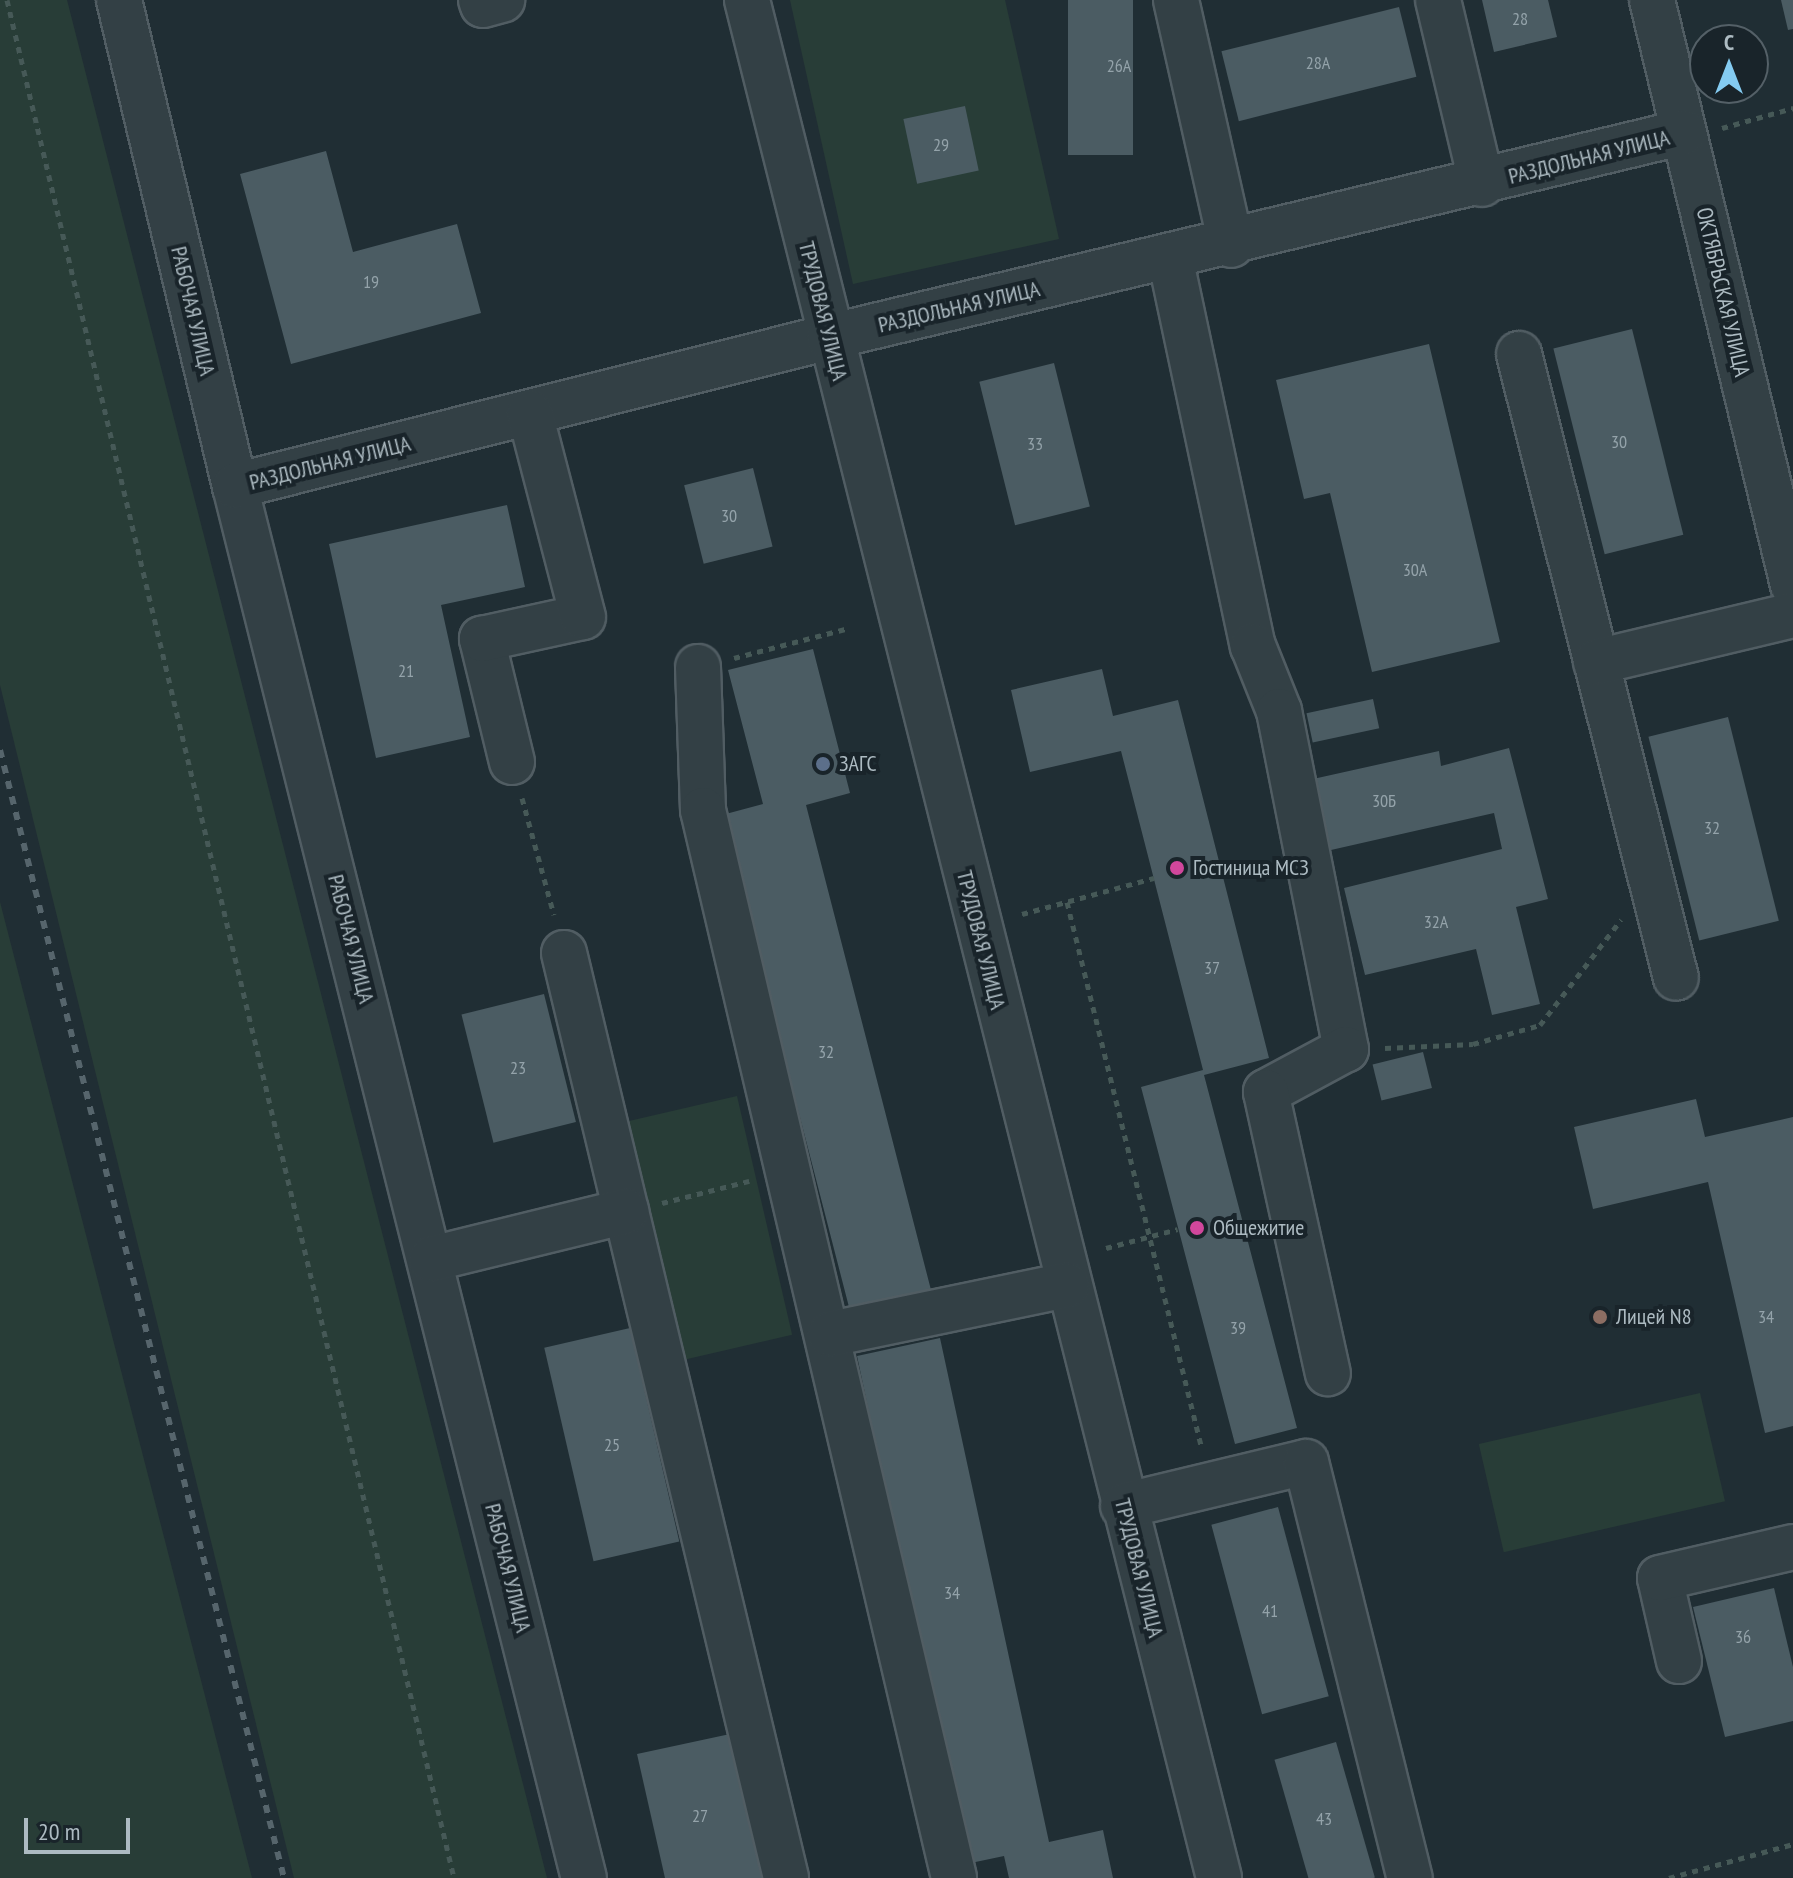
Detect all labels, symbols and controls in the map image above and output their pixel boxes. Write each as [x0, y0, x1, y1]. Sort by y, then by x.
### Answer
house number: 28 [1512, 8, 1528, 30]
north arrow [1689, 24, 1769, 104]
text: С [1724, 28, 1734, 56]
house number: 28А [1306, 52, 1330, 74]
house number: 26А [1107, 55, 1131, 77]
street label: РАЗДОЛЬНАЯ УЛИЦА [1506, 124, 1672, 190]
house number: 29 [933, 134, 949, 156]
street label: ОКТЯБРЬСКАЯ УЛИЦА [1691, 205, 1755, 379]
street label: ТРУДОВАЯ УЛИЦА [793, 238, 853, 384]
street label: РАБОЧАЯ УЛИЦА [165, 244, 221, 378]
house number: 19 [363, 271, 379, 293]
street label: РАЗДОЛЬНАЯ УЛИЦА [875, 276, 1043, 338]
street label: РАЗДОЛЬНАЯ УЛИЦА [247, 430, 413, 496]
house number: 30 [1611, 431, 1627, 453]
house number: 33 [1027, 433, 1043, 455]
house number: 30 [721, 505, 737, 527]
house number: 30А [1403, 559, 1427, 581]
house number: 21 [398, 660, 414, 682]
place label: ЗАГС [839, 751, 876, 777]
marker: ЗАГС [814, 755, 832, 773]
house number: 30Б [1372, 790, 1396, 812]
house number: 32 [1704, 817, 1720, 839]
place label: Гостиница МСЗ [1193, 855, 1309, 881]
marker: Гостиница МСЗ [1168, 859, 1186, 877]
street label: ТРУДОВАЯ УЛИЦА [951, 867, 1011, 1013]
street label: РАБОЧАЯ УЛИЦА [322, 872, 380, 1006]
house number: 32А [1424, 911, 1448, 933]
house number: 37 [1204, 957, 1220, 979]
house number: 32 [818, 1041, 834, 1063]
house number: 23 [510, 1057, 526, 1079]
place label: Общежитие [1213, 1215, 1304, 1241]
marker: Общежитие [1188, 1219, 1206, 1237]
place label: Лицей N8 [1616, 1304, 1692, 1330]
house number: 34 [1758, 1306, 1774, 1328]
marker: Лицей N8 [1591, 1308, 1609, 1326]
house number: 39 [1230, 1317, 1246, 1339]
house number: 25 [604, 1434, 620, 1456]
street label: ТРУДОВАЯ УЛИЦА [1109, 1495, 1169, 1641]
street label: РАБОЧАЯ УЛИЦА [479, 1501, 537, 1635]
house number: 34 [944, 1582, 960, 1604]
house number: 41 [1262, 1600, 1278, 1622]
house number: 36 [1735, 1626, 1751, 1648]
scale bar [28, 1802, 134, 1852]
house number: 27 [692, 1805, 708, 1827]
house number: 43 [1316, 1808, 1332, 1830]
text: 20 m [38, 1816, 80, 1847]

